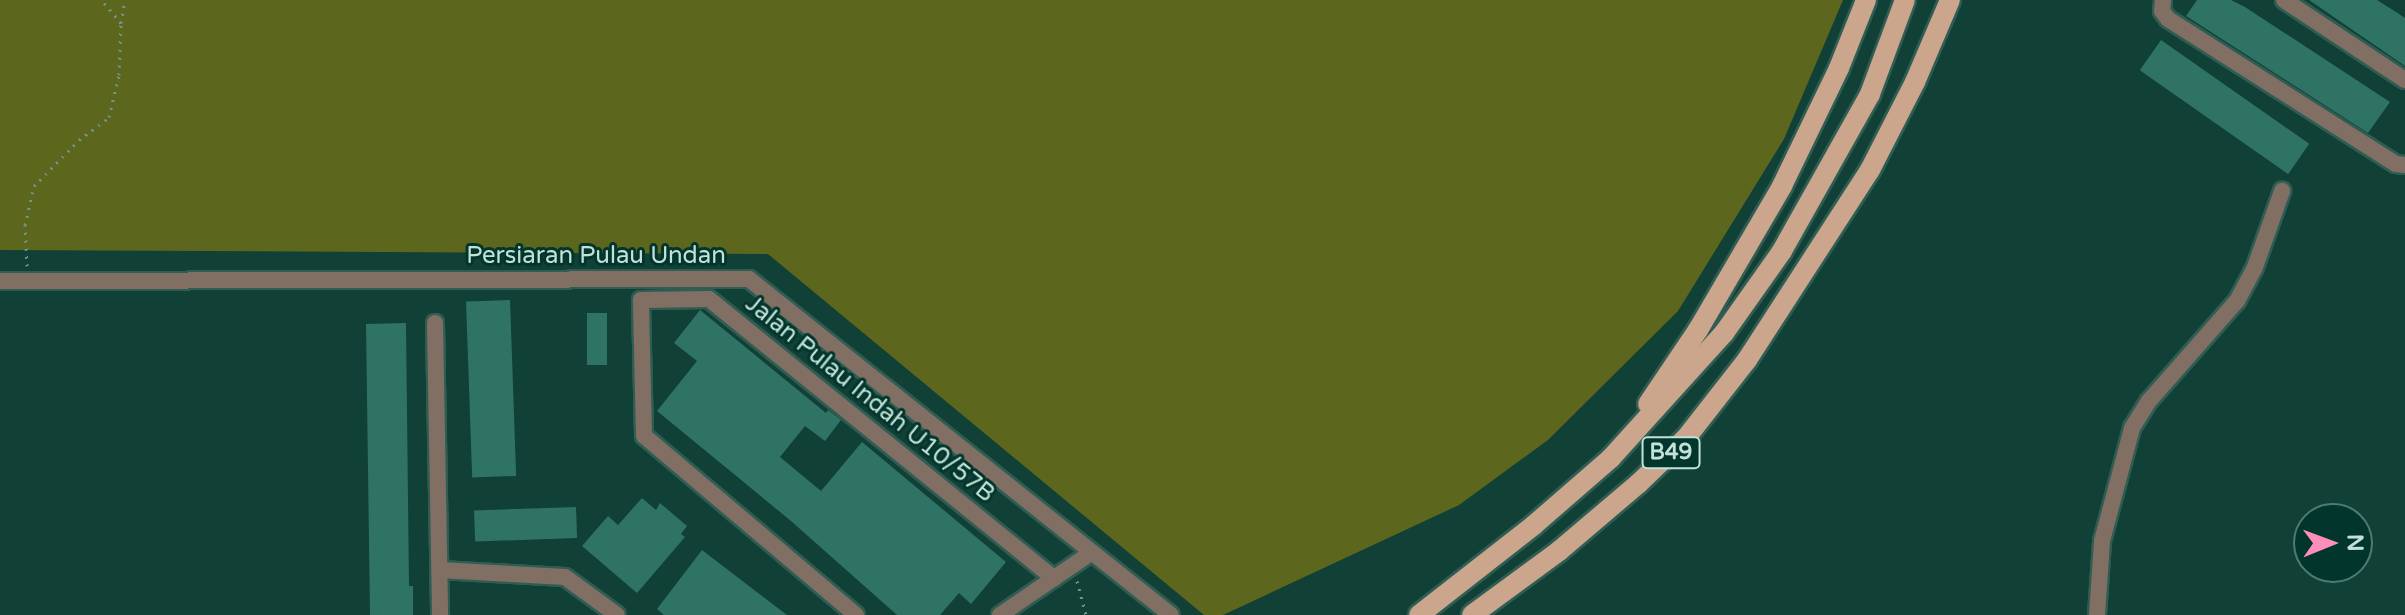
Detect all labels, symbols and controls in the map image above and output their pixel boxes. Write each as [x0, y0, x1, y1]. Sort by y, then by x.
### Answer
street label: Persiaran Pulau Undan [466, 242, 726, 270]
street label: Jalan Pulau Indah U10/57B [740, 290, 1000, 508]
road number: B49 [1641, 435, 1701, 471]
north arrow [2293, 503, 2373, 583]
text: N [2342, 534, 2368, 552]

